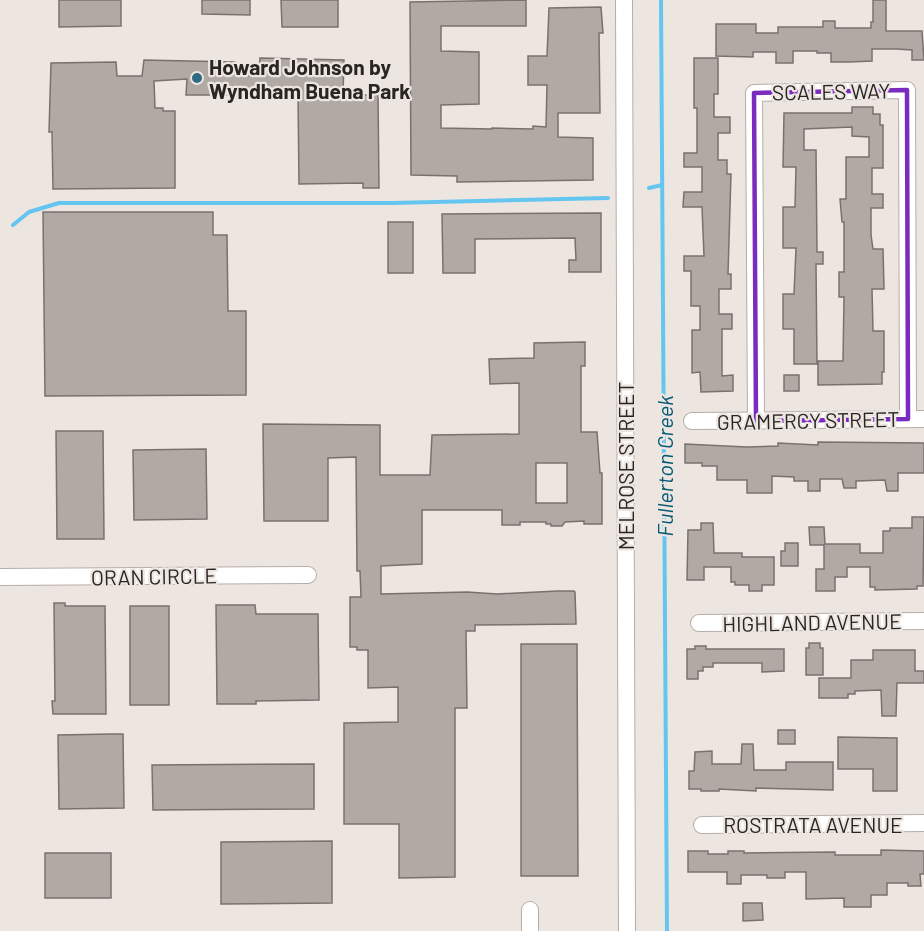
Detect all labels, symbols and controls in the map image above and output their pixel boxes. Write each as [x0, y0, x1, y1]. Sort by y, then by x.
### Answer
place label: Howard Johnson by Wyndham Buena Park [209, 54, 410, 103]
marker: Howard Johnson by Wyndham Buena Park [190, 71, 204, 85]
street label: SCALES WAY [772, 77, 891, 105]
street label: MELROSE STREET [613, 382, 638, 550]
water label: Fullerton Creek [651, 395, 677, 537]
street label: GRAMERCY STREET [717, 406, 899, 434]
street label: ORAN CIRCLE [91, 562, 217, 590]
street label: HIGHLAND AVENUE [722, 608, 902, 636]
street label: ROSTRATA AVENUE [723, 812, 903, 837]

